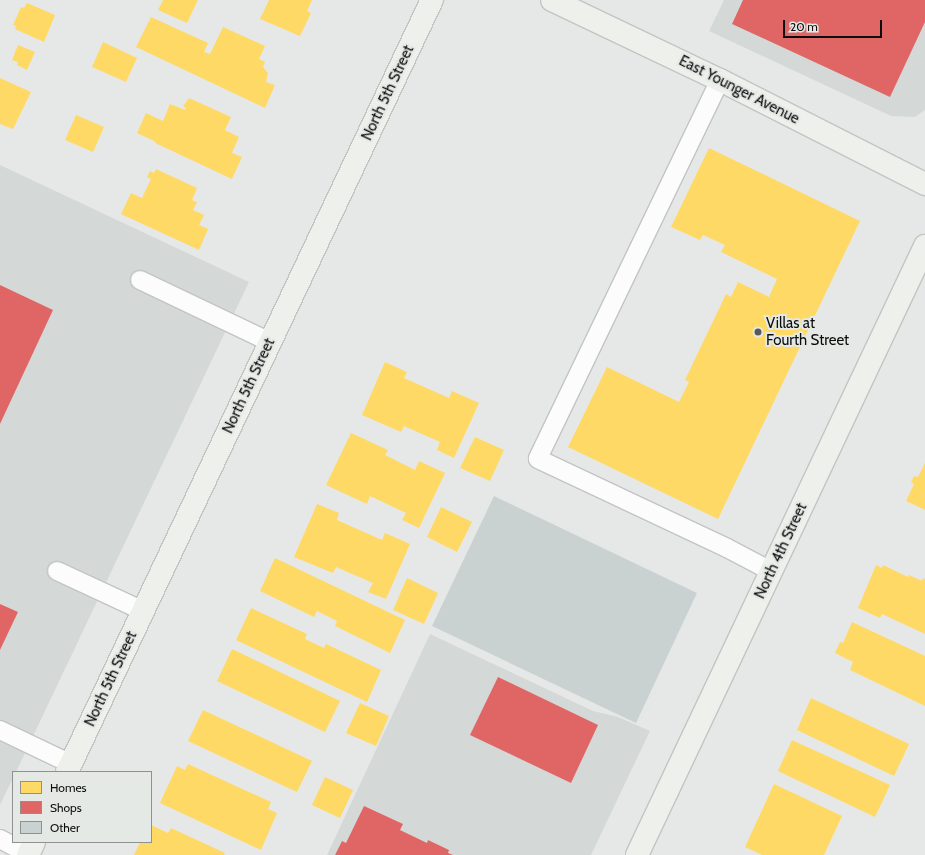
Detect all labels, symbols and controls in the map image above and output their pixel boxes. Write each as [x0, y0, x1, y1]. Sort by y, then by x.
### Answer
scale bar [785, 12, 884, 38]
text: 20 m [790, 19, 818, 34]
street label: North 5th Street [358, 42, 418, 144]
street label: East Younger Avenue [676, 52, 802, 128]
place label: Villas at Fourth Street [766, 314, 849, 349]
marker: Villas at Fourth Street [753, 327, 763, 337]
street label: North 5th Street [219, 335, 279, 437]
street label: North 4th Street [751, 500, 811, 602]
street label: North 5th Street [81, 628, 141, 730]
legend [12, 771, 152, 843]
text: Homes [50, 780, 87, 795]
text: Shops [50, 800, 82, 815]
text: Other [50, 820, 80, 835]

